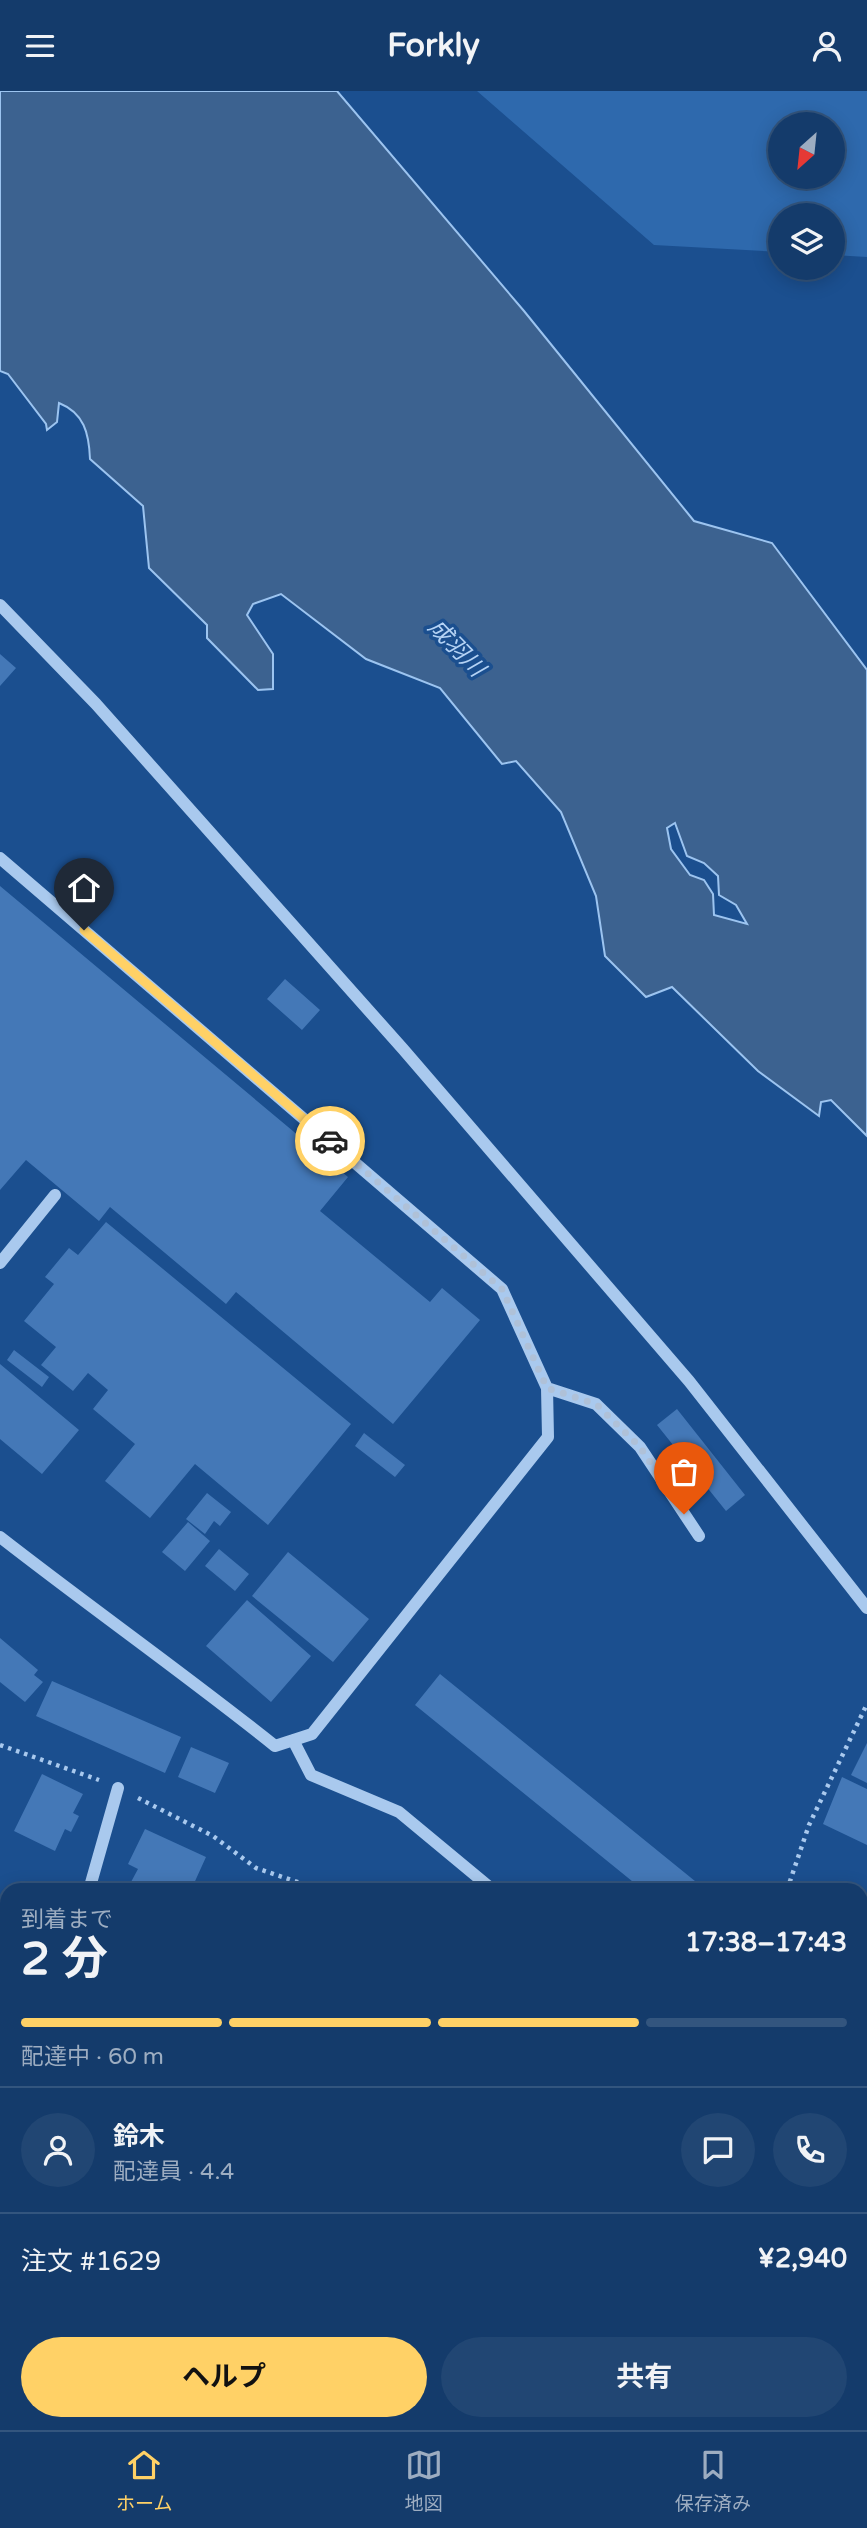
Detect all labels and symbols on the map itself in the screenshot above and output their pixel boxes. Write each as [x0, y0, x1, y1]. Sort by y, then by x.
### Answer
north arrow [768, 112, 845, 189]
water label: 成羽川 [422, 613, 492, 685]
pin [54, 858, 114, 930]
courier [295, 1106, 365, 1176]
pin [654, 1442, 714, 1514]

